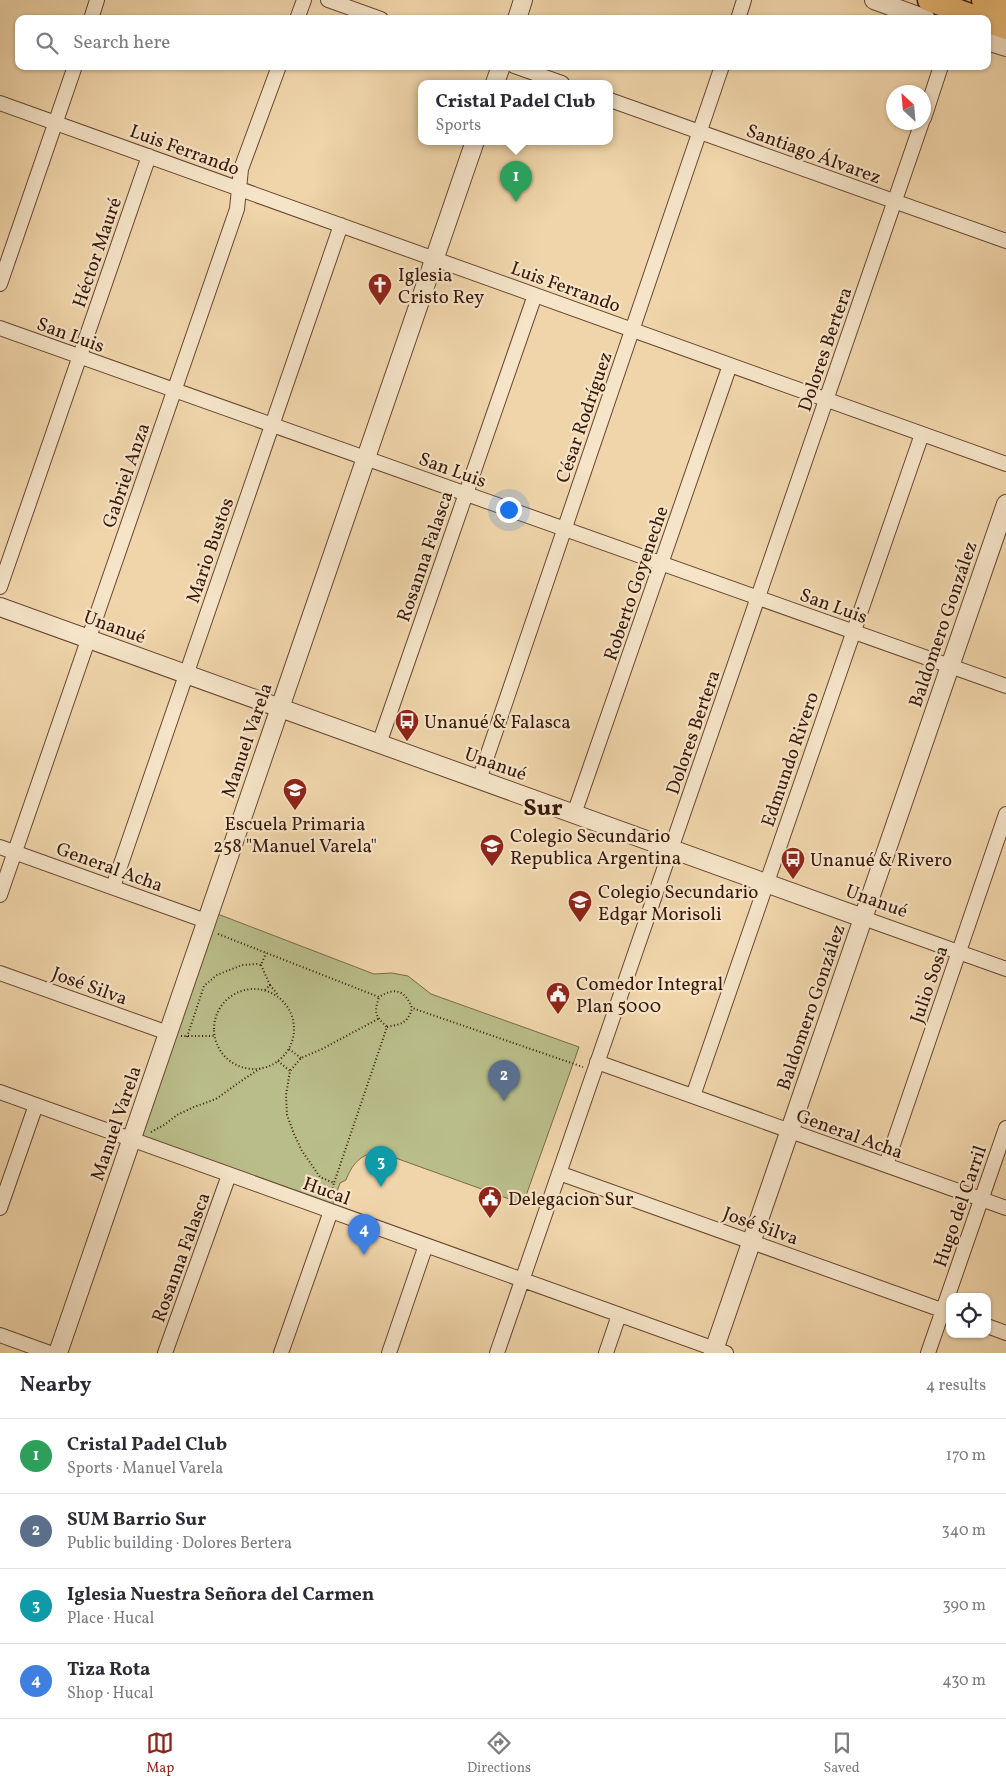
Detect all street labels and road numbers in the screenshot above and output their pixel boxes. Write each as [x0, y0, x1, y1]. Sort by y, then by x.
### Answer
street label: Santiago Álvarez [742, 118, 884, 191]
street label: Luis Ferrando [126, 119, 243, 183]
street label: Héctor Mauré [67, 194, 129, 311]
street label: Luis Ferrando [507, 256, 624, 320]
street label: Dolores Bertera [792, 284, 859, 415]
street label: San Luis [33, 312, 108, 360]
street label: César Rodríguez [550, 349, 619, 487]
street label: Gabriel Anza [97, 420, 157, 532]
street label: San Luis [415, 447, 490, 495]
street label: Rosanna Falasca [391, 488, 460, 625]
street label: Mario Bustos [181, 494, 241, 607]
street label: Roberto Goyeneche [598, 503, 676, 664]
street label: Baldomero González [903, 538, 985, 711]
street label: San Luis [796, 583, 871, 631]
street label: Unanué [79, 605, 149, 651]
street label: Dolores Bertera [660, 667, 727, 798]
street label: Manuel Varela [216, 680, 280, 802]
street label: Edmundo Rivero [756, 689, 826, 831]
street label: Unanué [460, 742, 530, 788]
street label: General Acha [52, 837, 166, 899]
street label: Unanué [841, 879, 911, 925]
street label: Baldomero González [771, 921, 853, 1094]
street label: Julio Sosa [905, 942, 955, 1027]
street label: José Silva [48, 961, 131, 1013]
street label: Manuel Varela [85, 1063, 149, 1185]
street label: General Acha [792, 1104, 906, 1166]
street label: Hugo del Carril [928, 1142, 994, 1271]
street label: Hucal [299, 1171, 354, 1213]
street label: Rosanna Falasca [146, 1189, 217, 1326]
street label: José Silva [719, 1201, 802, 1253]

